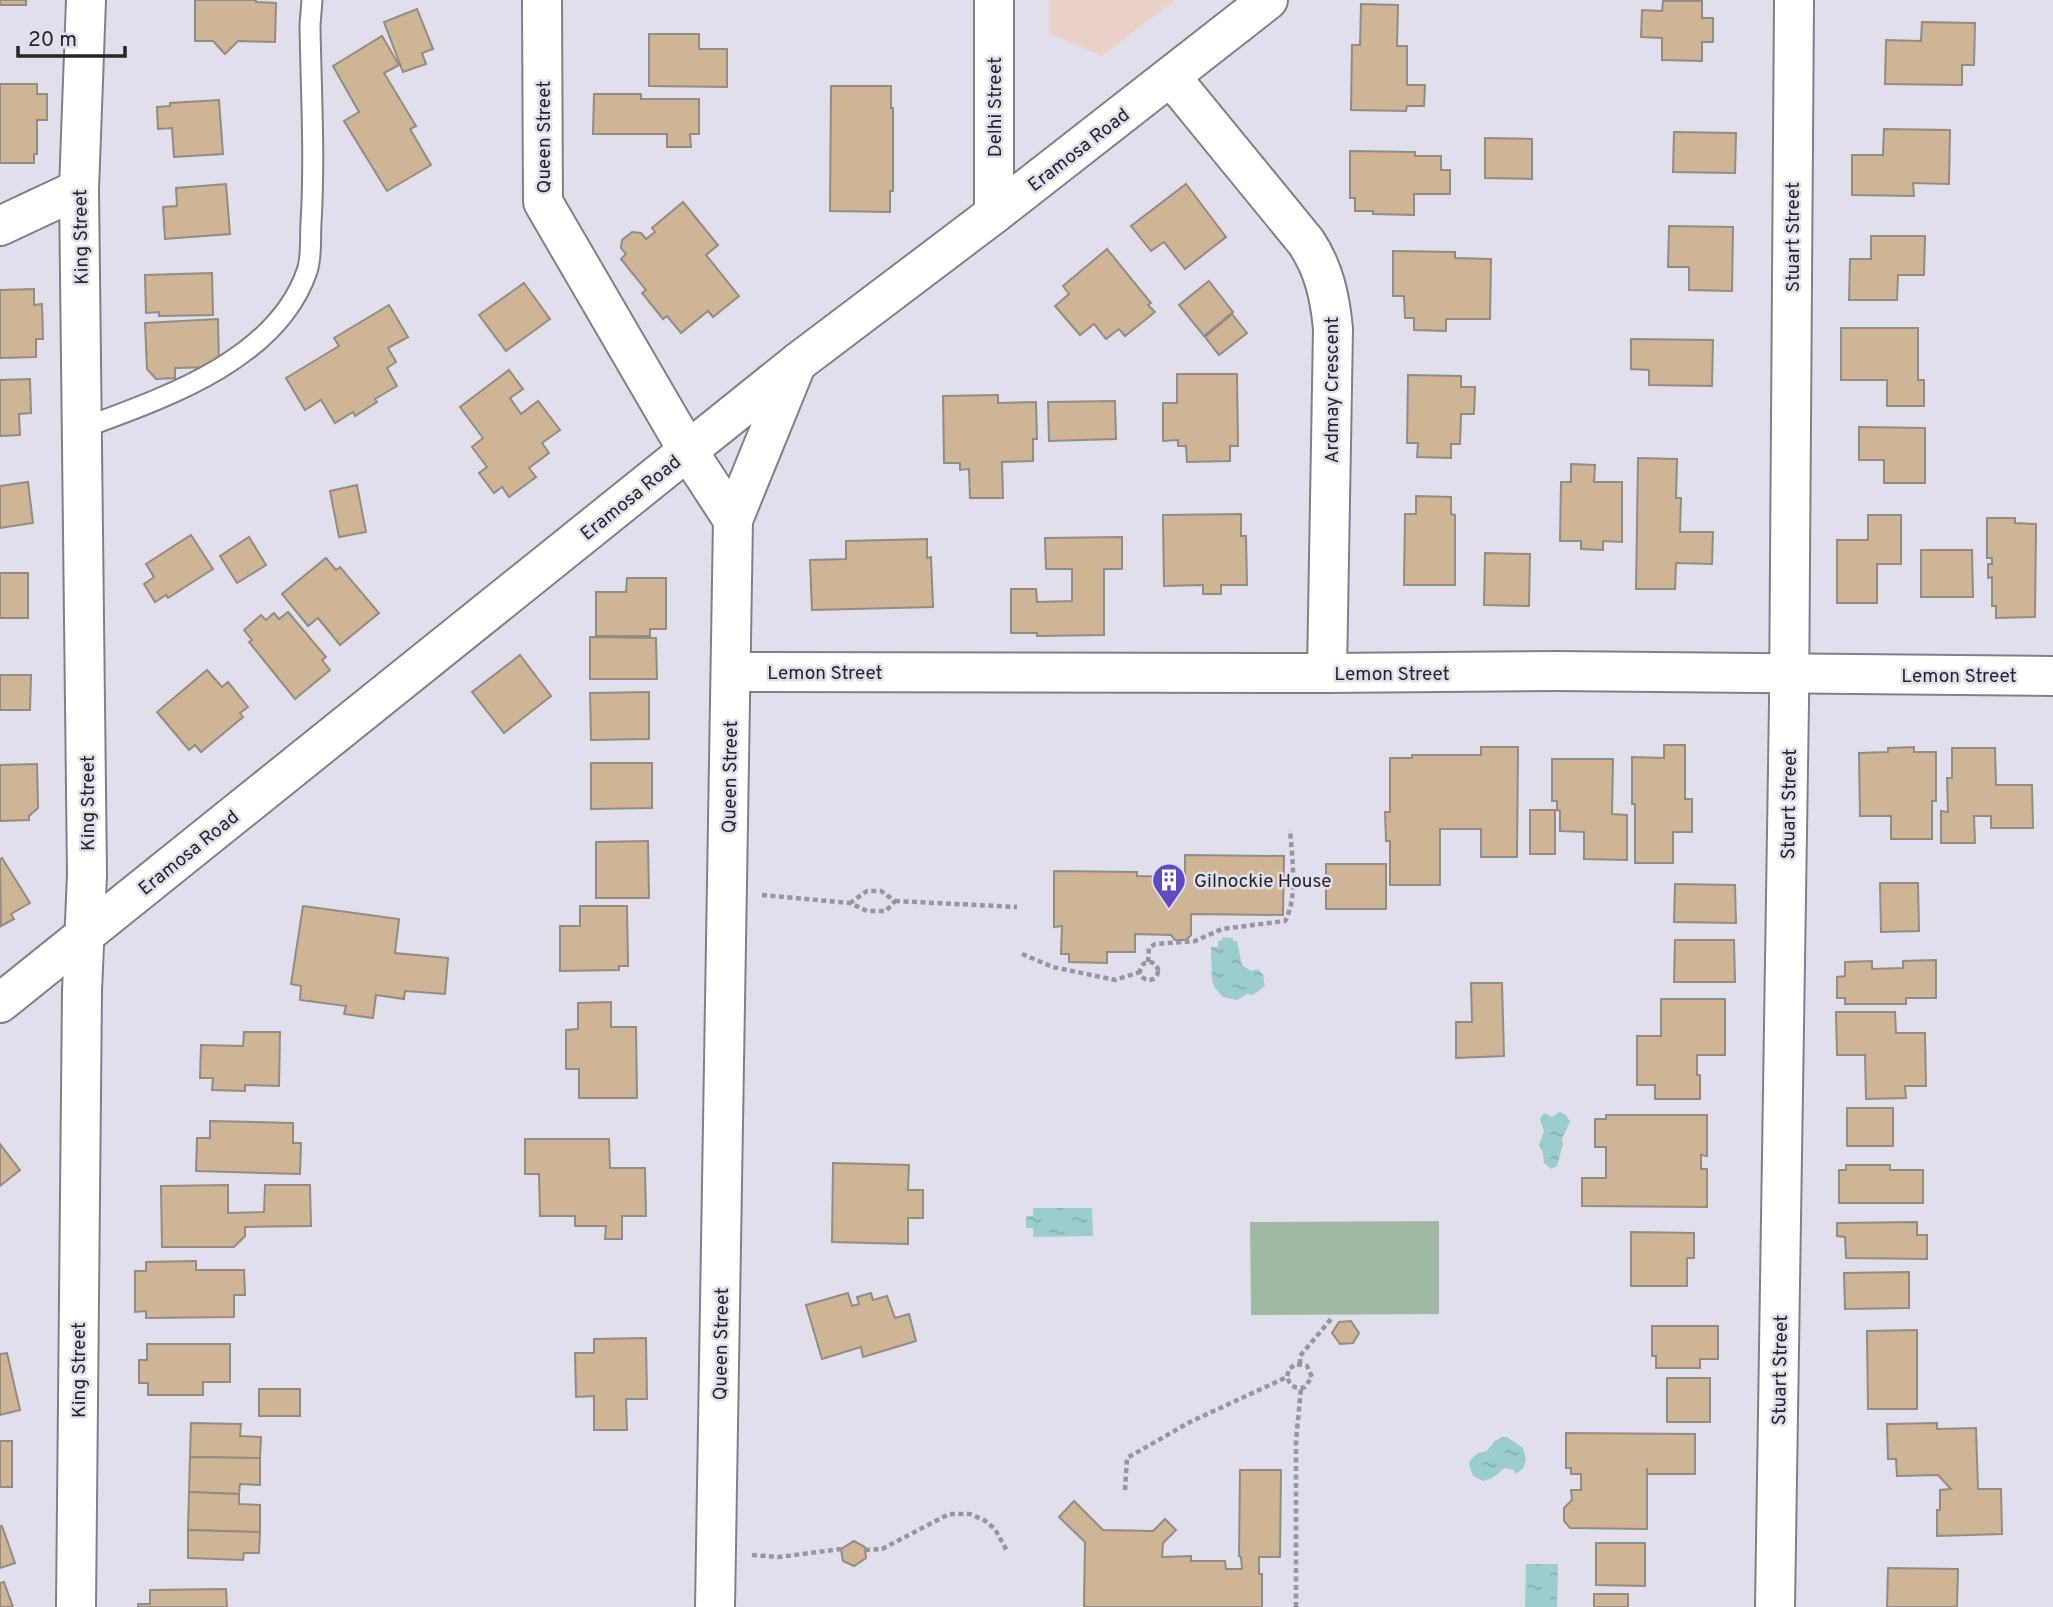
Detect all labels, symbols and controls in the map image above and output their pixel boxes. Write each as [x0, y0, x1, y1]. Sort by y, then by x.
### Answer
scale bar [18, 14, 124, 58]
text: 20 m [28, 27, 77, 54]
street label: Delhi Street [984, 57, 1008, 157]
street label: Queen Street [533, 81, 557, 193]
street label: Eramosa Road [1024, 103, 1135, 198]
street label: Stuart Street [1782, 182, 1806, 292]
street label: King Street [69, 189, 95, 285]
street label: Ardmay Crescent [1321, 317, 1345, 463]
street label: Eramosa Road [576, 451, 686, 546]
street label: Lemon Street [767, 662, 883, 686]
street label: Lemon Street [1334, 663, 1450, 687]
street label: Lemon Street [1901, 665, 2017, 689]
street label: Queen Street [718, 720, 744, 834]
street label: Stuart Street [1777, 749, 1803, 860]
street label: King Street [77, 755, 101, 851]
street label: Eramosa Road [134, 806, 244, 901]
building icon: Gilnockie House [1150, 861, 1188, 910]
place label: Gilnockie House [1194, 870, 1331, 894]
street label: Queen Street [709, 1287, 735, 1401]
street label: Stuart Street [1768, 1315, 1794, 1426]
street label: King Street [68, 1322, 92, 1418]

